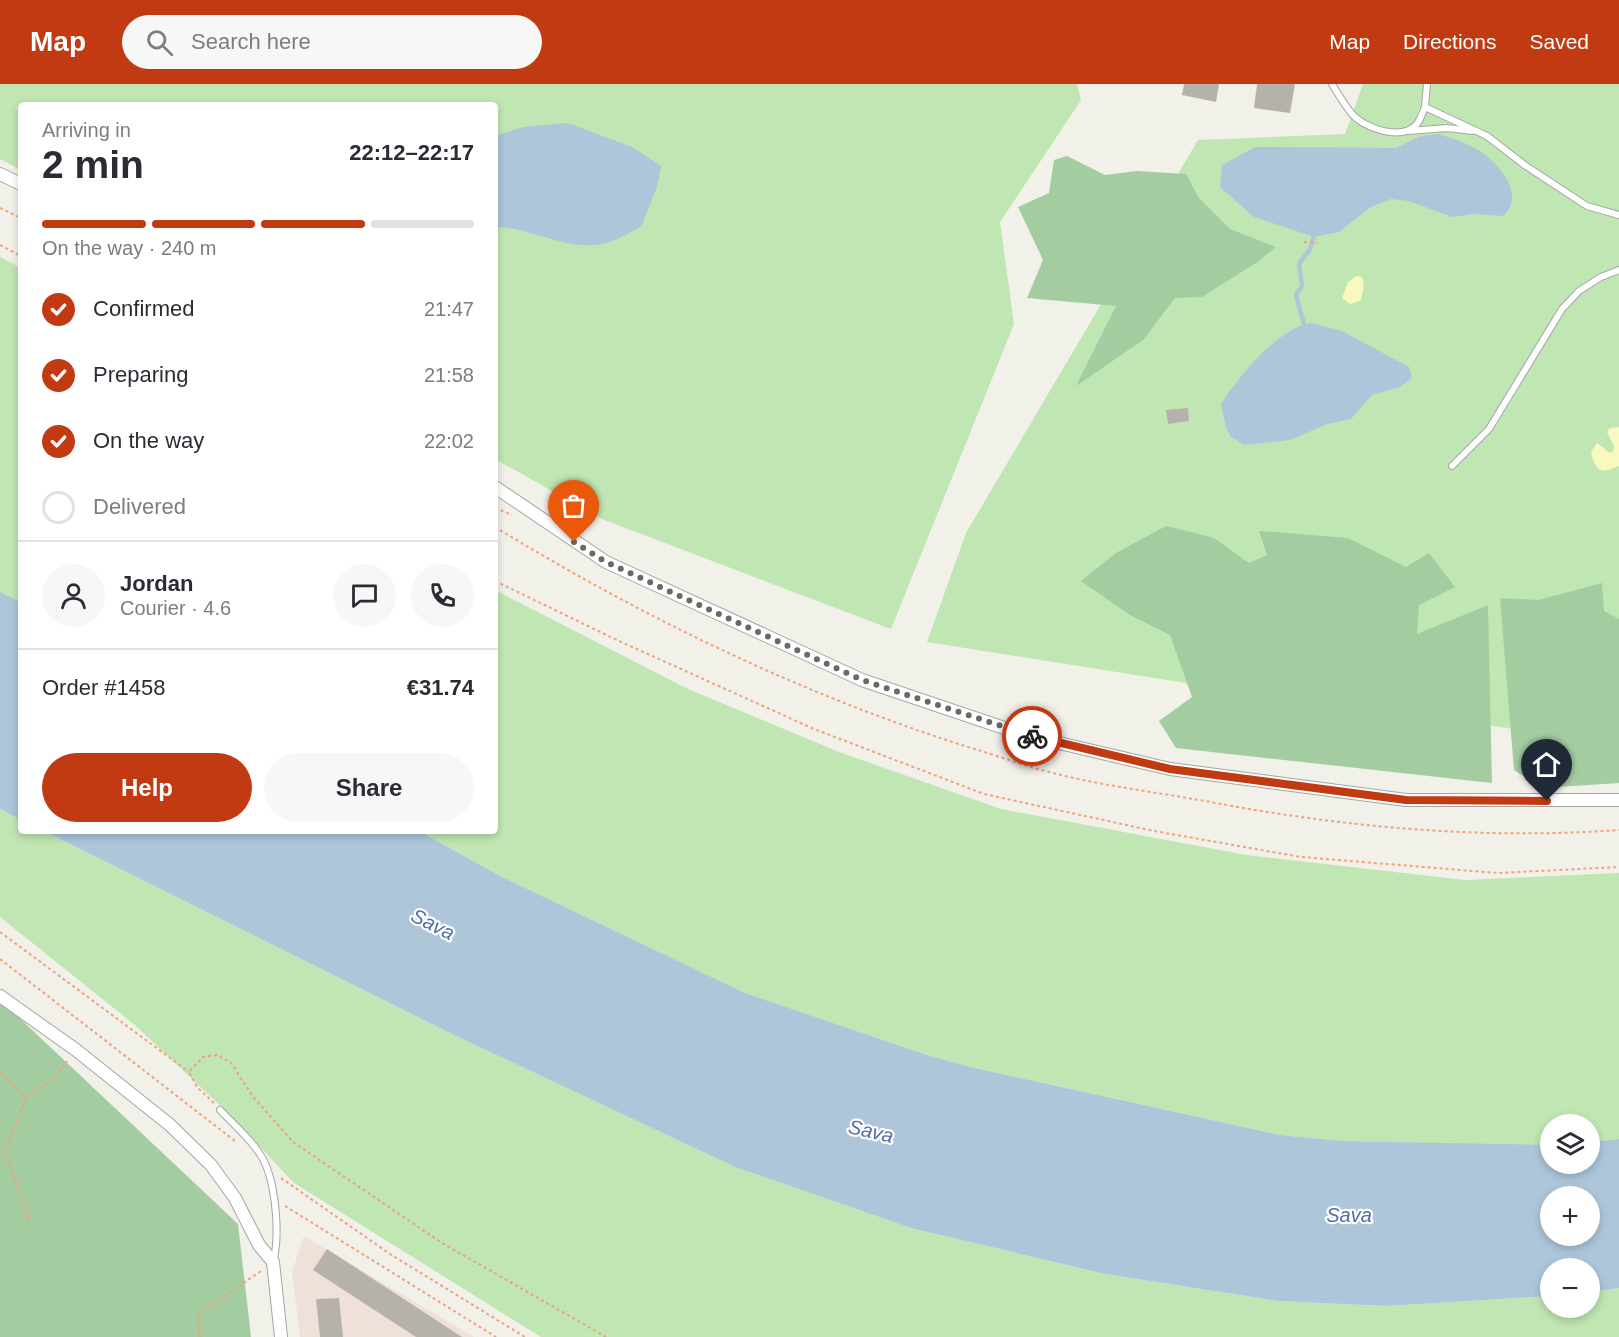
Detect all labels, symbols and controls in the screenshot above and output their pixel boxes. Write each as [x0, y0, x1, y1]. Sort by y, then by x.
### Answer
search box [122, 15, 542, 69]
text: Map [30, 26, 86, 57]
icon: search [143, 26, 176, 59]
text: Search here [191, 29, 311, 54]
text: Map [1329, 30, 1370, 53]
text: Directions [1403, 30, 1496, 53]
text: Saved [1529, 30, 1589, 53]
text: Arriving in [42, 119, 131, 141]
text: 22:12–22:17 [349, 140, 474, 165]
text: 2 min [42, 143, 144, 186]
text: On the way · 240 m [42, 237, 217, 259]
icon: check [42, 293, 75, 326]
text: Confirmed [93, 296, 194, 321]
text: 21:47 [424, 298, 474, 320]
icon: check [42, 359, 75, 392]
text: Preparing [93, 362, 188, 387]
text: 21:58 [424, 364, 474, 386]
icon: check [42, 425, 75, 458]
text: On the way [93, 428, 204, 453]
text: 22:02 [424, 430, 474, 452]
pin [548, 480, 599, 542]
icon: bag [557, 489, 590, 522]
text: Delivered [93, 494, 186, 519]
button: person [42, 564, 105, 627]
button: chat [333, 564, 396, 627]
button: phone [411, 564, 474, 627]
text: Jordan [120, 571, 193, 596]
text: Courier · 4.6 [120, 597, 231, 619]
text: Order #1458 [42, 675, 166, 700]
text: €31.74 [407, 675, 474, 700]
courier [1002, 706, 1062, 766]
icon: bike [1016, 720, 1049, 753]
pin [1521, 739, 1572, 801]
icon: home [1530, 748, 1563, 781]
button: Help [42, 753, 252, 822]
button: Share [264, 753, 474, 822]
water label: Sava [408, 904, 458, 944]
map controls [1540, 1114, 1600, 1318]
button: layers [1540, 1114, 1600, 1174]
water label: Sava [846, 1115, 896, 1147]
button: + [1540, 1186, 1600, 1246]
water label: Sava [1326, 1204, 1372, 1226]
button: − [1540, 1258, 1600, 1318]

